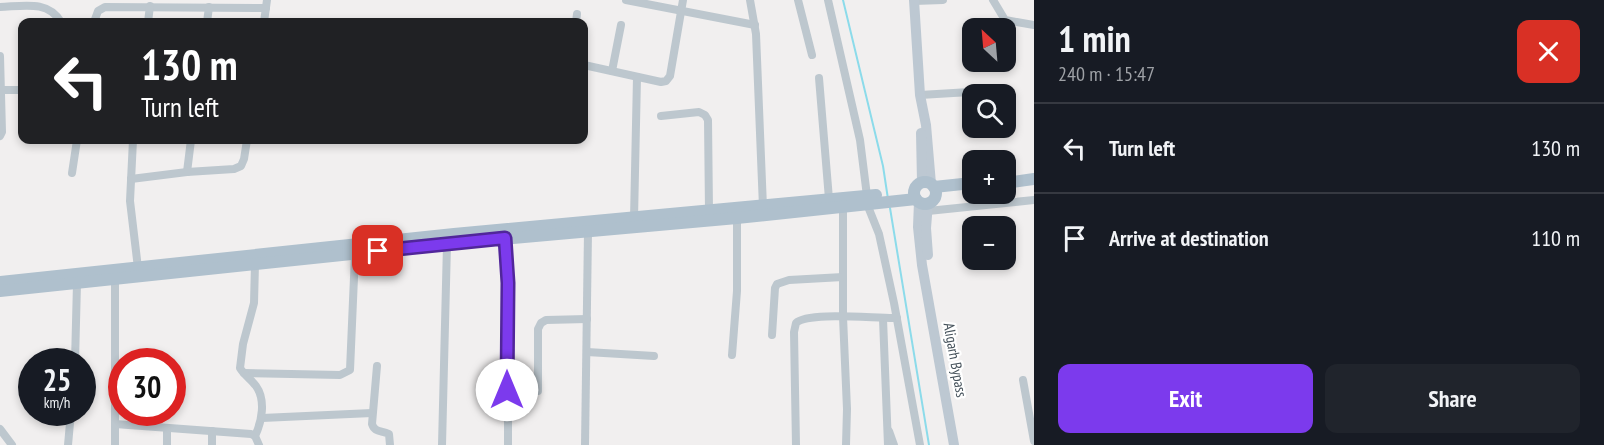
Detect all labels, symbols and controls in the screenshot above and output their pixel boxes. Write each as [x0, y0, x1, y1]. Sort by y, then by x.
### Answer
text: 1 min [1058, 15, 1131, 62]
north arrow [962, 18, 1016, 72]
map controls [962, 18, 1016, 270]
button: close [1517, 20, 1580, 83]
text: 130 m [141, 37, 238, 92]
icon: left [42, 42, 120, 120]
text: 240 m · 15:47 [1058, 61, 1155, 87]
button: search [962, 84, 1016, 138]
text: Turn left [141, 90, 219, 124]
icon: left [1058, 132, 1091, 165]
text: Turn left [1109, 134, 1175, 162]
text: 130 m [1531, 134, 1580, 162]
button: + [962, 150, 1016, 204]
button: − [962, 216, 1016, 270]
icon: arrive [1058, 222, 1091, 255]
text: Arrive at destination [1109, 224, 1269, 252]
text: 110 m [1531, 224, 1580, 252]
pin [352, 225, 403, 276]
icon: arrive [361, 234, 394, 267]
street label: Aligarh Bypass [940, 321, 971, 399]
speed limit sign: 30 [108, 348, 186, 426]
position arrow [475, 358, 539, 422]
text: 25 [43, 360, 71, 399]
button: Exit [1058, 364, 1313, 433]
button: Share [1325, 364, 1580, 433]
text: km/h [44, 393, 70, 412]

